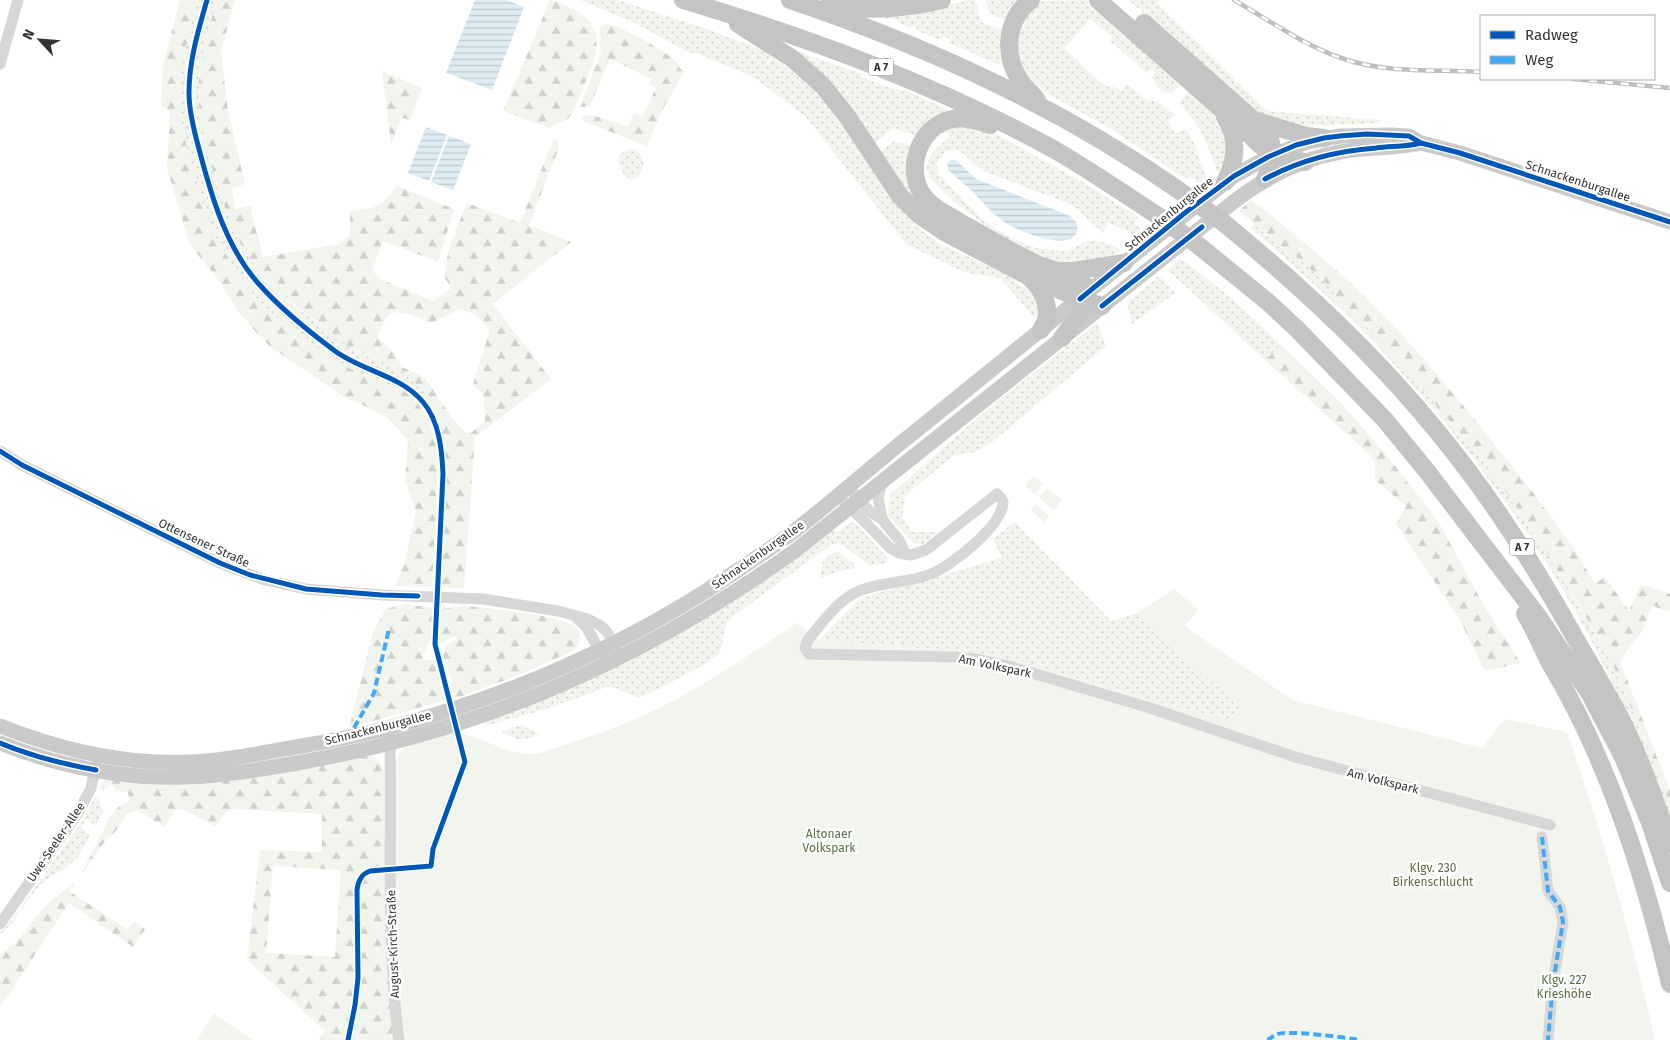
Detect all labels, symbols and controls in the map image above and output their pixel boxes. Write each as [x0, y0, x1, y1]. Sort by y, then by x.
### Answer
north arrow [15, 15, 65, 65]
legend [1480, 15, 1655, 80]
text: Radweg [1525, 26, 1578, 44]
text: N [19, 27, 38, 42]
text: Weg [1525, 51, 1553, 69]
road number: A 7 [868, 58, 894, 76]
street label: Schnackenburgallee [1524, 157, 1632, 205]
street label: Schnackenburgallee [1122, 174, 1216, 254]
street label: Ottensener Straße [156, 516, 252, 570]
street label: Schnackenburgallee [709, 518, 807, 592]
road number: A 7 [1510, 538, 1534, 556]
street label: Am Volkspark [958, 652, 1033, 681]
street label: Schnackenburgallee [323, 708, 433, 748]
street label: Am Volkspark [1346, 765, 1421, 797]
street label: Uwe-Seeler-Allee [24, 800, 88, 884]
park label: Altonaer Volkspark [803, 827, 856, 855]
park label: Klgv. 230 Birkenschlucht [1393, 861, 1474, 889]
street label: August-Kirch-Straße [384, 890, 402, 998]
park label: Klgv. 227 Krieshöhe [1537, 973, 1591, 1001]

